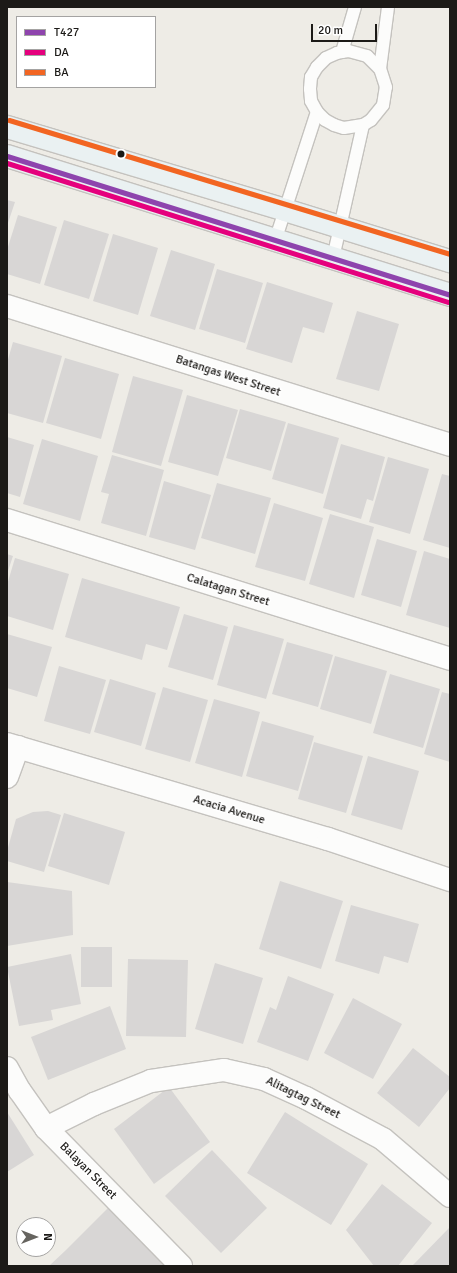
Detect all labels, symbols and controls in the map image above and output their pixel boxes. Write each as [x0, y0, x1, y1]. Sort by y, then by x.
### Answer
legend [16, 16, 156, 88]
scale bar [313, 16, 379, 42]
text: 20 m [318, 23, 343, 38]
text: T427 [54, 25, 79, 40]
text: DA [54, 45, 69, 60]
text: BA [54, 65, 69, 80]
unlabelled marker [116, 149, 126, 159]
street label: Batangas West Street [174, 352, 282, 400]
street label: Calatagan Street [185, 571, 271, 609]
street label: Acacia Avenue [191, 792, 267, 828]
street label: Alitagtag Street [263, 1074, 343, 1122]
street label: Balayan Street [56, 1139, 120, 1203]
north arrow [16, 1217, 56, 1257]
text: N [41, 1233, 54, 1241]

